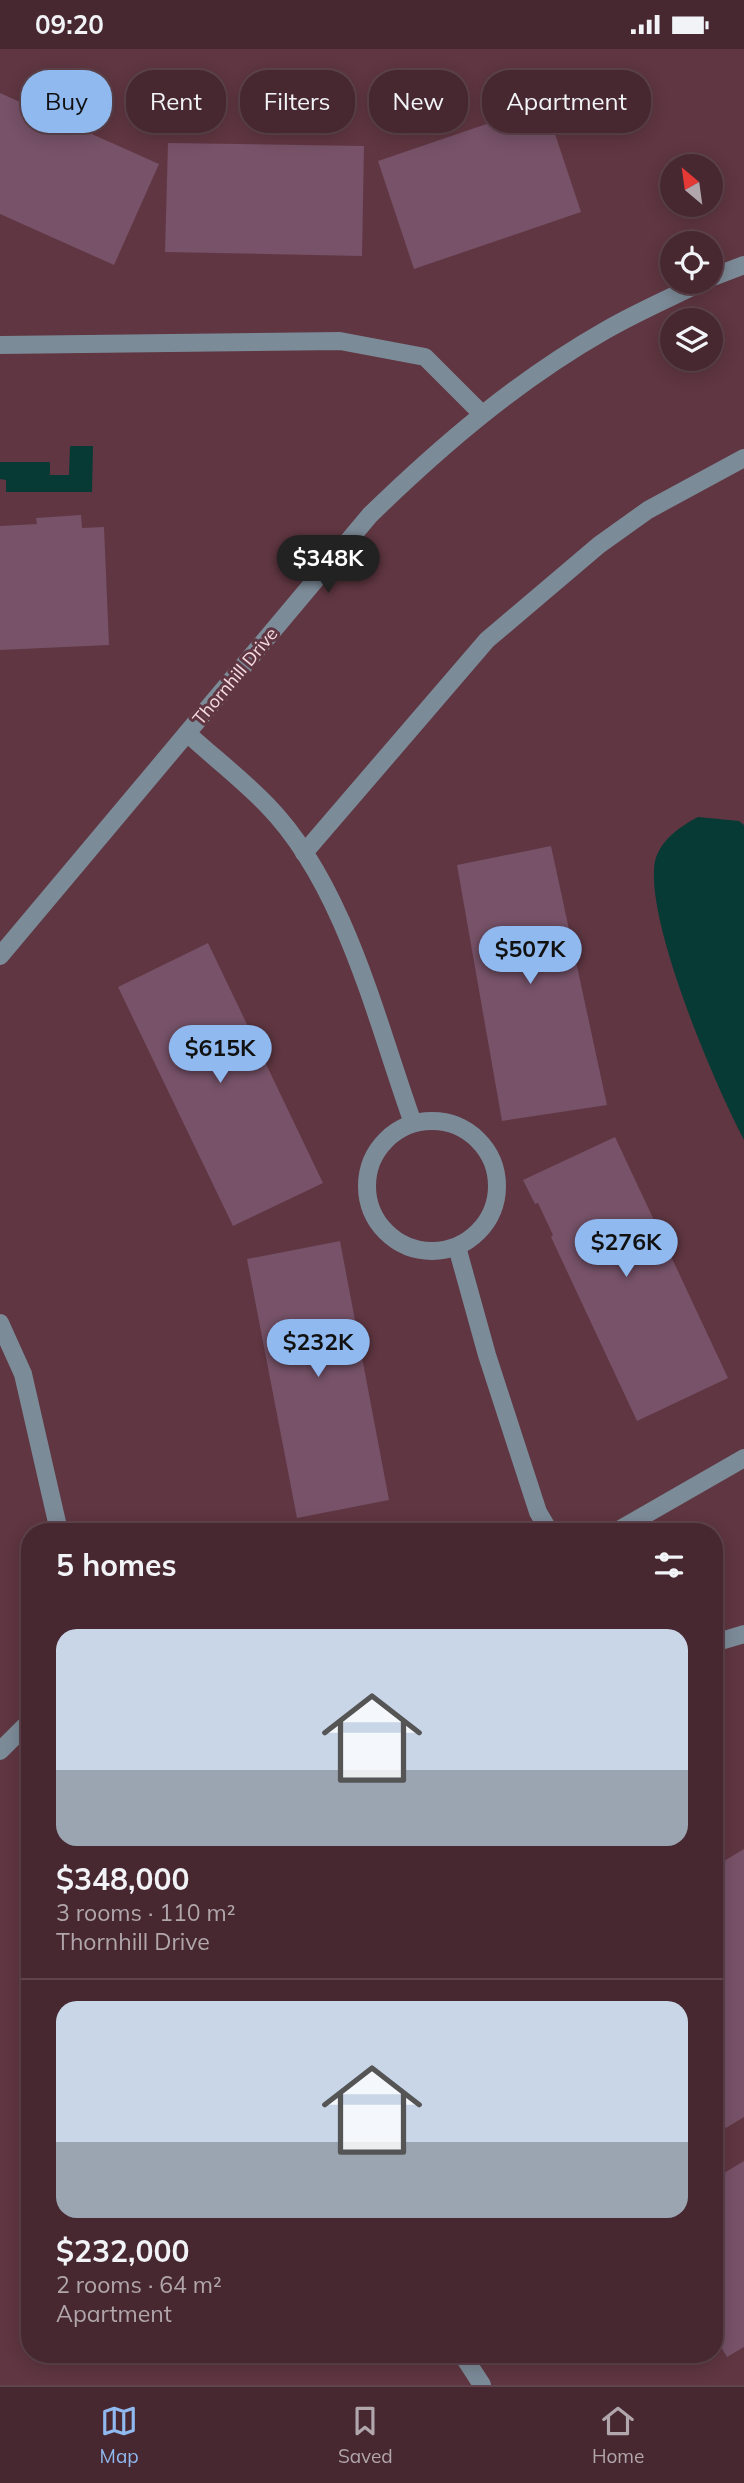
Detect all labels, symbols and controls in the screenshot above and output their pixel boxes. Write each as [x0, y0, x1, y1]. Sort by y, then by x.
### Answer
text: 09:20 [35, 8, 104, 41]
chip: Buy [21, 70, 112, 133]
chip: Rent [126, 70, 226, 133]
chip: Filters [240, 70, 355, 133]
chip: New [369, 70, 468, 133]
chip: Apartment [482, 70, 651, 133]
north arrow [660, 154, 723, 217]
map controls [660, 154, 723, 371]
button: locate [660, 231, 723, 294]
button: layers [660, 308, 723, 371]
pin: $348K [279, 535, 377, 595]
text: $348K [293, 543, 363, 572]
street label: Thornhill Drive [188, 623, 282, 729]
pin: $507K [481, 927, 579, 986]
text: $507K [495, 934, 565, 963]
pin: $615K [171, 1025, 269, 1085]
text: $615K [185, 1033, 255, 1062]
pin: $276K [577, 1219, 675, 1279]
text: $276K [591, 1227, 661, 1256]
pin: $232K [269, 1319, 367, 1379]
text: $232K [283, 1327, 353, 1356]
text: 5 homes [56, 1546, 177, 1584]
icon: filters [650, 1546, 688, 1584]
icon: home [309, 1675, 435, 1801]
text: $348,000 [56, 1860, 189, 1898]
text: 3 rooms · 110 m² [56, 1898, 236, 1927]
text: Thornhill Drive [56, 1927, 210, 1956]
icon: home [309, 2047, 435, 2173]
text: $232,000 [56, 2232, 189, 2270]
text: 2 rooms · 64 m² [56, 2270, 222, 2299]
text: Apartment [56, 2299, 172, 2328]
tab: Map [100, 2402, 139, 2468]
tab: Saved [338, 2402, 393, 2468]
tab: Home [592, 2402, 644, 2468]

